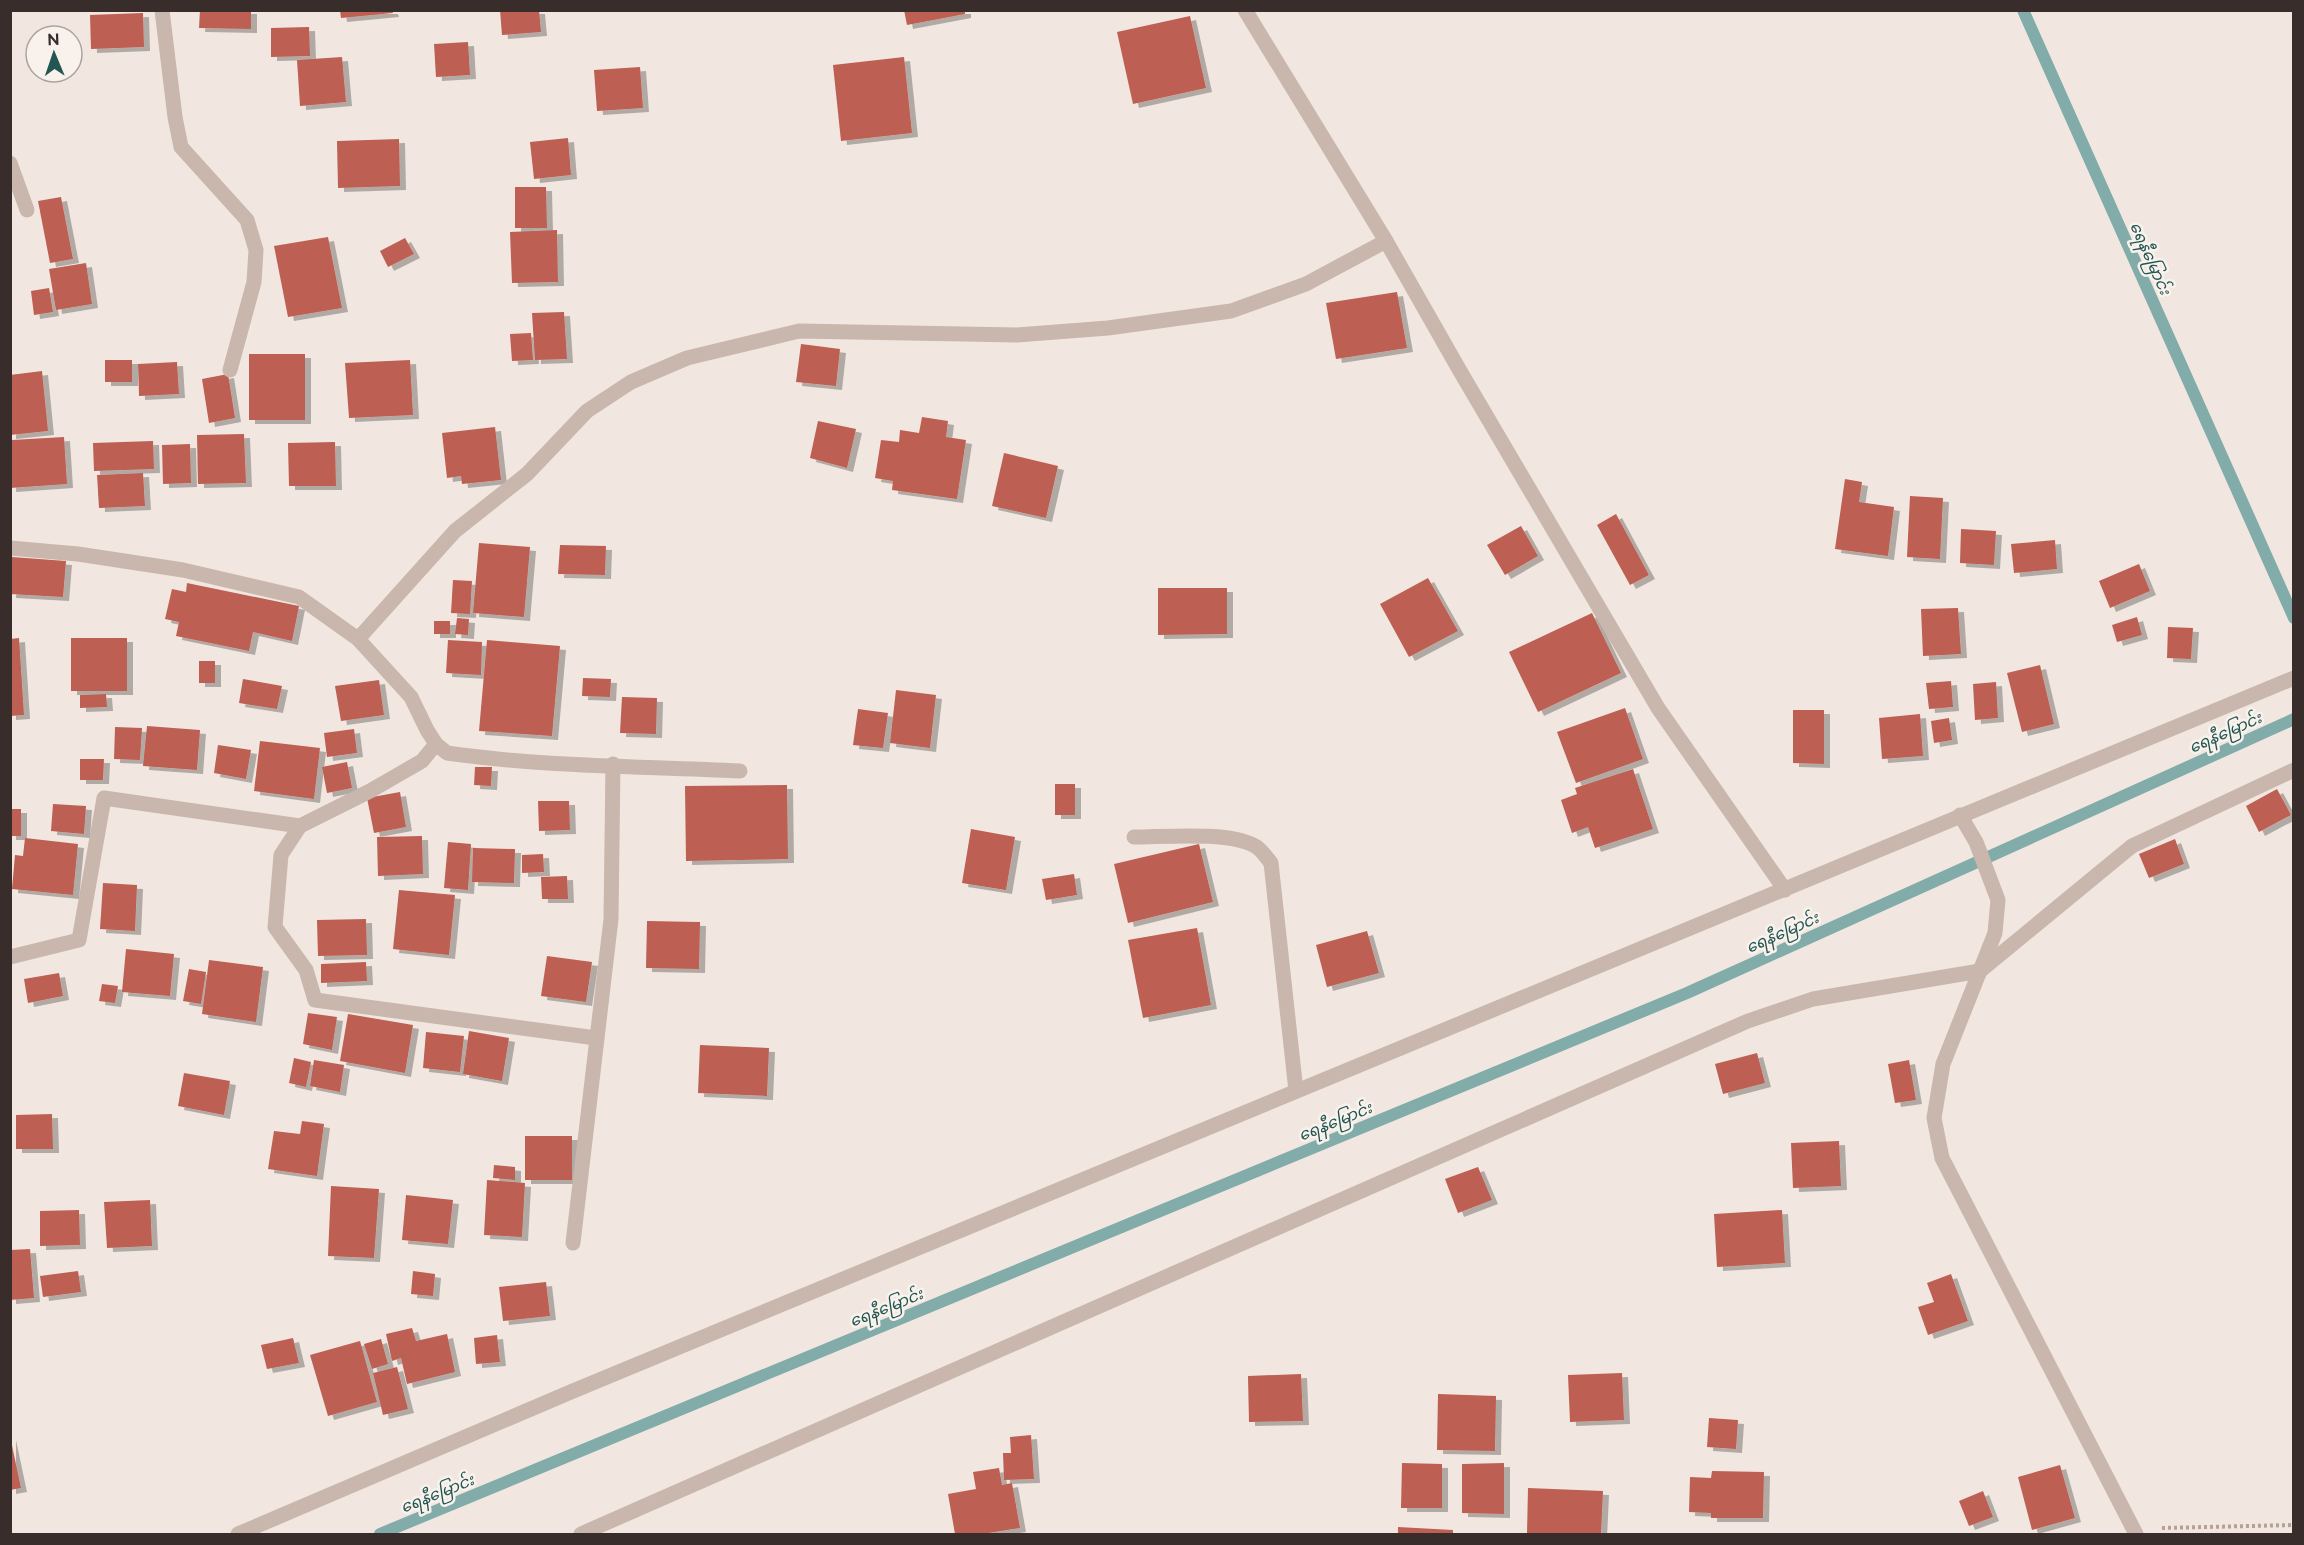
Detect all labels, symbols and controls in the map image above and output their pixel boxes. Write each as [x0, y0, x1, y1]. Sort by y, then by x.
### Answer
north arrow [24, 24, 84, 84]
text: N [47, 30, 60, 49]
water label: ရေနီမြောင်း [2122, 218, 2177, 300]
water label: ရေနီမြောင်း [2185, 706, 2267, 761]
water label: ရေနီမြောင်း [1742, 906, 1824, 961]
water label: ရေနီမြောင်း [1295, 1096, 1378, 1149]
water label: ရေနီမြောင်း [846, 1282, 929, 1335]
water label: ရေနီမြောင်း [397, 1468, 480, 1521]

